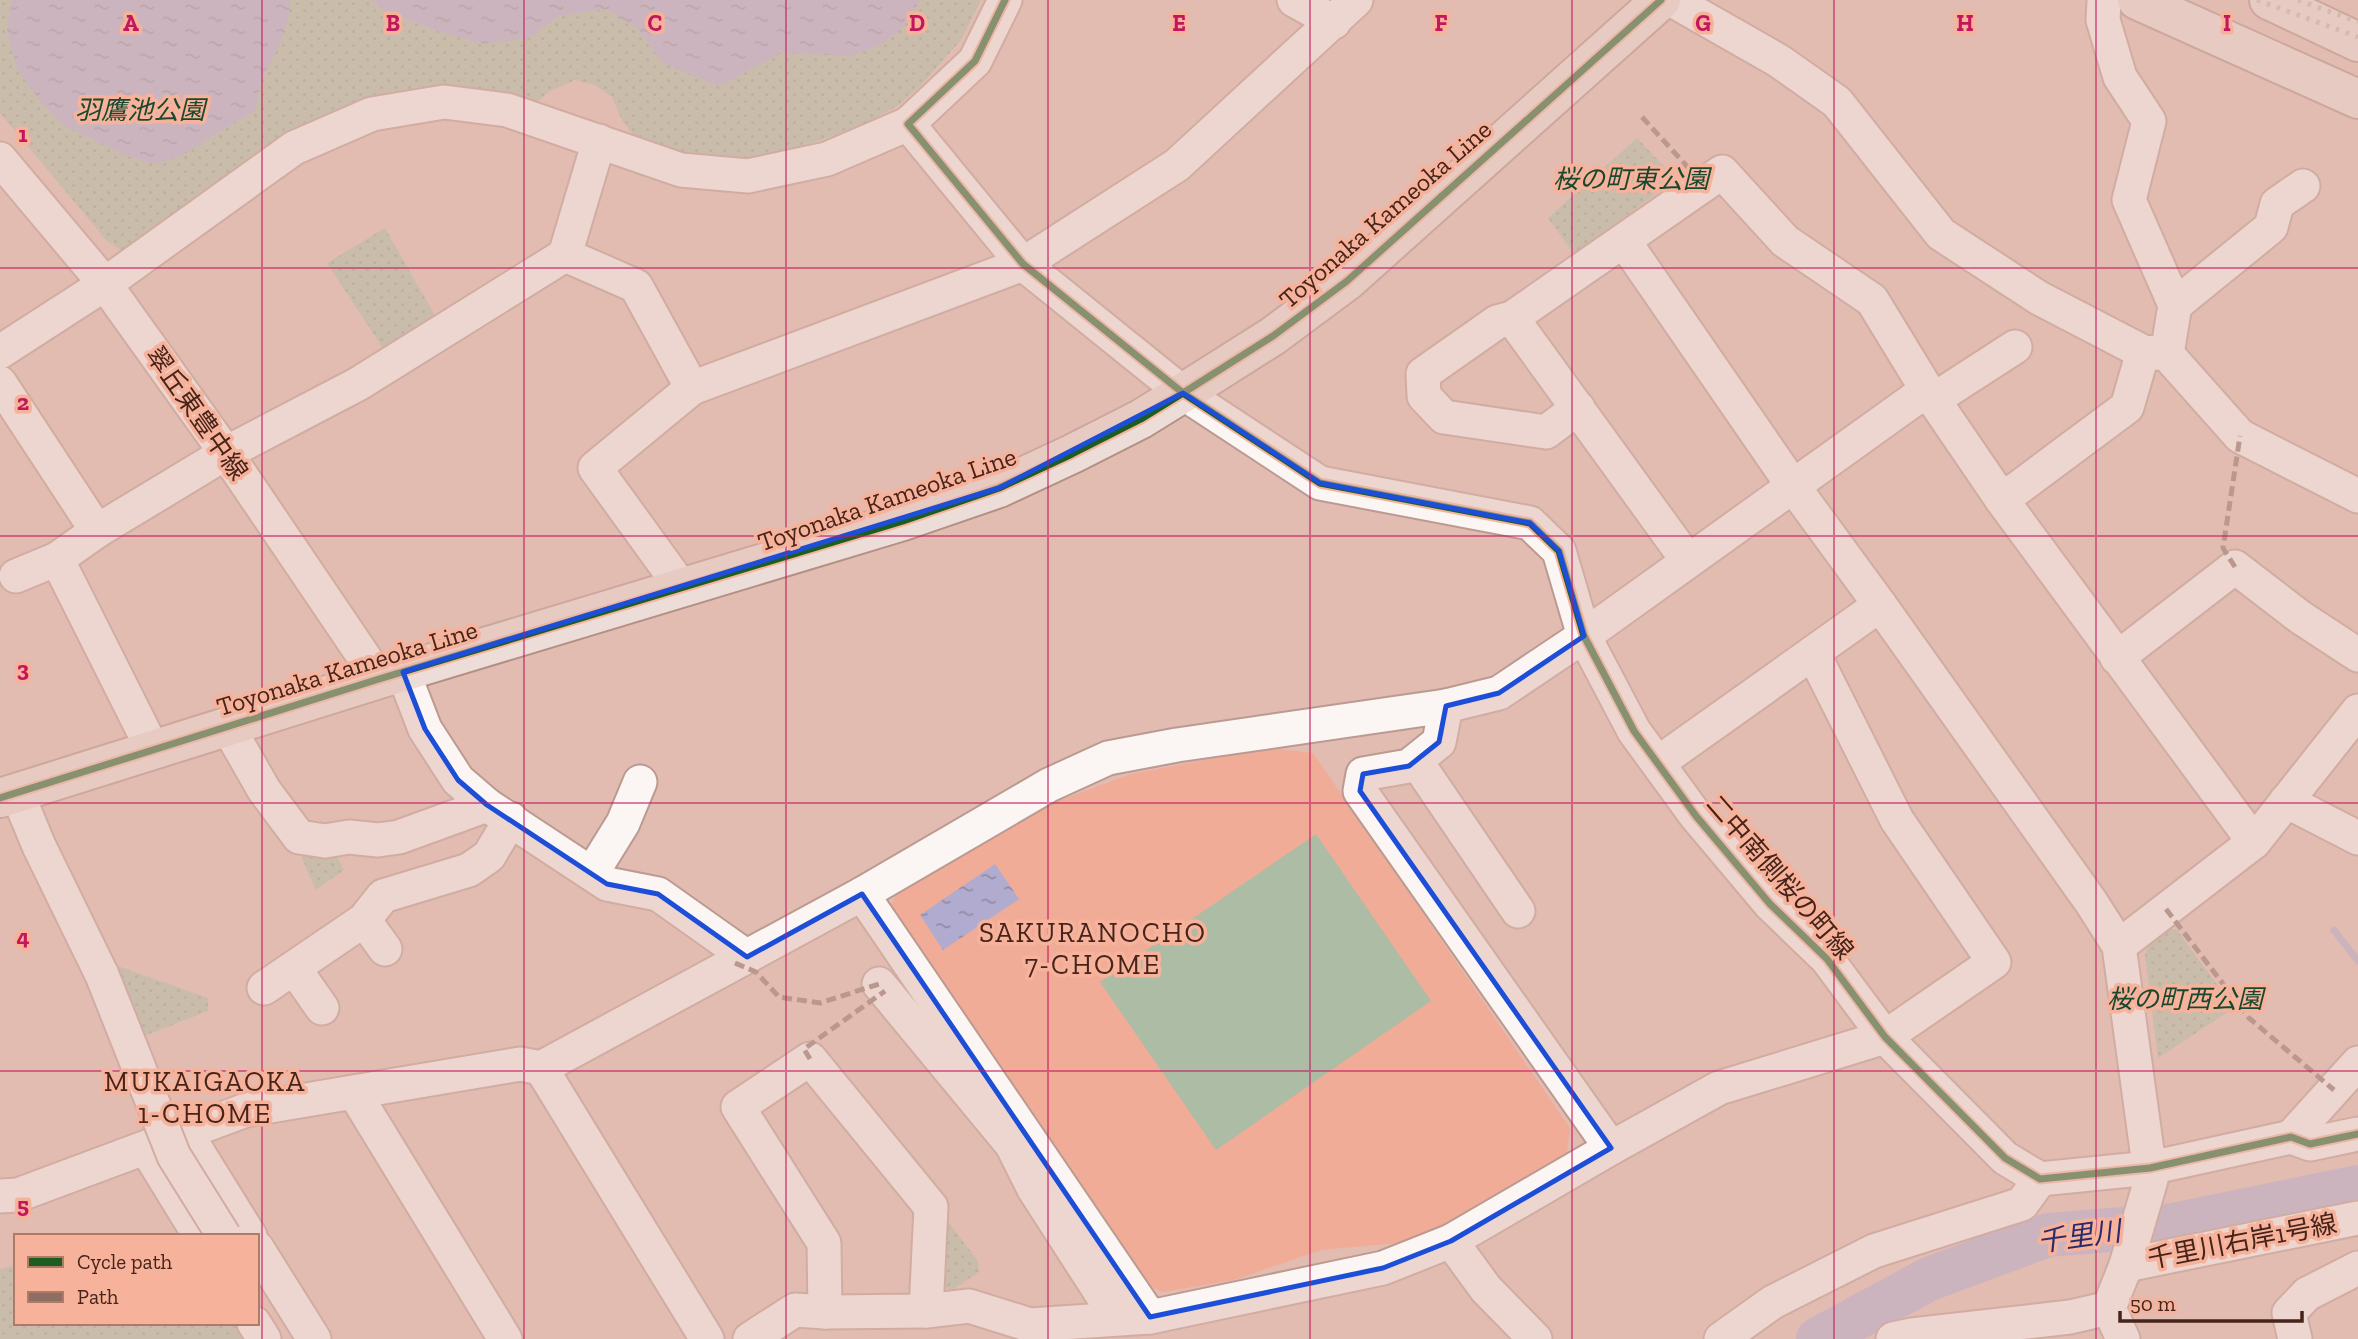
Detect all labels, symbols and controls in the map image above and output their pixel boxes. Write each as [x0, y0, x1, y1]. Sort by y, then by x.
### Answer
text: A [123, 9, 139, 37]
text: B [386, 9, 400, 37]
text: C [648, 9, 662, 37]
text: D [909, 9, 925, 37]
text: E [1172, 9, 1186, 37]
text: F [1434, 9, 1448, 37]
text: G [1695, 9, 1711, 37]
text: H [1956, 9, 1974, 37]
text: I [2223, 9, 2231, 37]
park label: 羽鷹池公園 [75, 94, 209, 126]
street label: Toyonaka Kameoka Line [1272, 113, 1498, 315]
text: 1 [18, 120, 28, 148]
park label: 桜の町東公園 [1553, 163, 1713, 195]
street label: 翠丘東豊中線 [139, 340, 255, 486]
text: 2 [17, 388, 29, 416]
street label: Toyonaka Kameoka Line [754, 440, 1020, 558]
street label: Toyonaka Kameoka Line [213, 613, 481, 723]
text: 3 [17, 655, 29, 683]
street label: 二中南側桜の町線 [1700, 788, 1860, 966]
district label: SAKURANOCHO 7-CHOME [979, 916, 1207, 981]
text: 4 [16, 923, 30, 951]
park label: 桜の町西公園 [2107, 983, 2267, 1015]
district label: MUKAIGAOKA 1-CHOME [104, 1065, 306, 1130]
text: 5 [17, 1191, 29, 1219]
street label: 千里川右岸1号線 [2145, 1207, 2339, 1275]
water label: 千里川 [2035, 1214, 2126, 1259]
legend [14, 1234, 259, 1325]
text: Cycle path [77, 1249, 172, 1274]
scale bar [2120, 1280, 2302, 1324]
text: Path [77, 1284, 119, 1309]
text: 50 m [2130, 1291, 2176, 1316]

